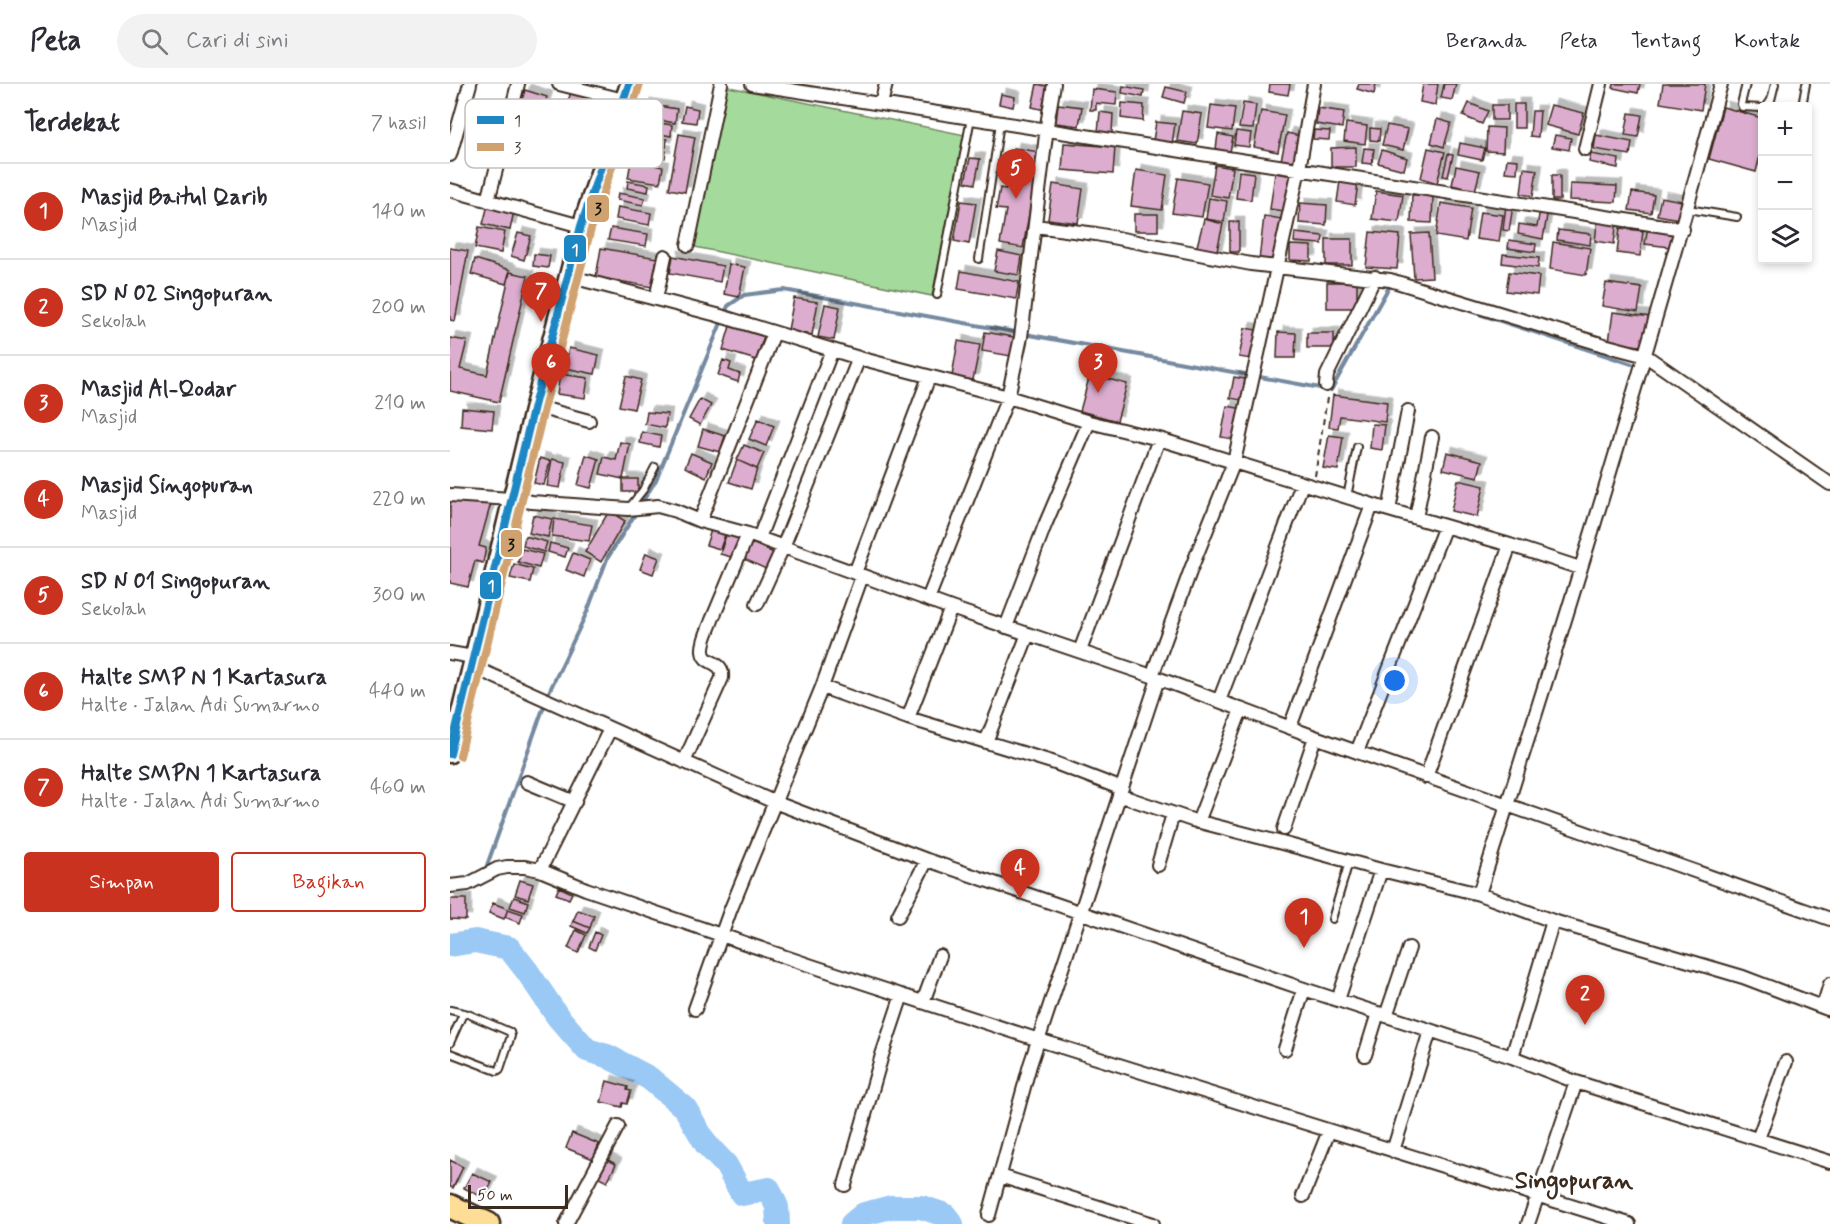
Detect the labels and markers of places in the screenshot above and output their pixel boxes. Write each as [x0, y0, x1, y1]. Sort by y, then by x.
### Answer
pin: 5 [996, 150, 1036, 199]
pin: 7 [522, 272, 560, 322]
pin: 6 [532, 344, 570, 393]
pin: 3 [1078, 344, 1118, 393]
pin: 4 [1000, 850, 1040, 899]
pin: 1 [1284, 898, 1324, 948]
pin: 2 [1566, 976, 1604, 1025]

